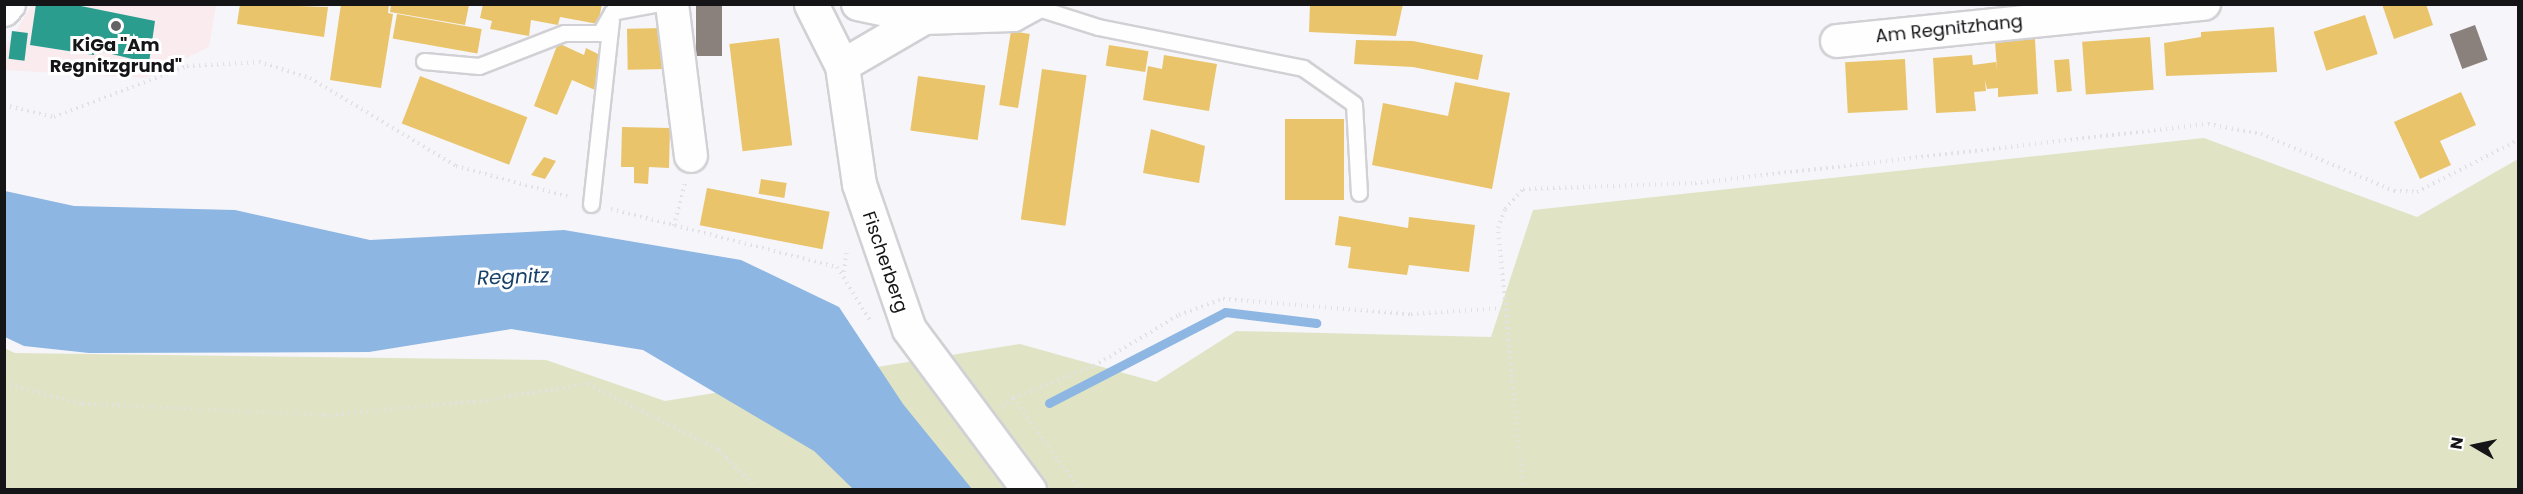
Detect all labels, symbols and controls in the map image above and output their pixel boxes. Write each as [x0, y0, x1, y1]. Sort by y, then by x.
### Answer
street label: Am Regnitzhang [1874, 11, 2024, 47]
marker: KiGa "Am Regnitzgrund" [109, 19, 123, 33]
place label: KiGa "Am Regnitzgrund" [50, 35, 182, 78]
street label: Fischerberg [858, 209, 912, 315]
water label: Regnitz [477, 264, 549, 290]
north arrow [2445, 416, 2505, 476]
text: N [2444, 435, 2469, 451]

